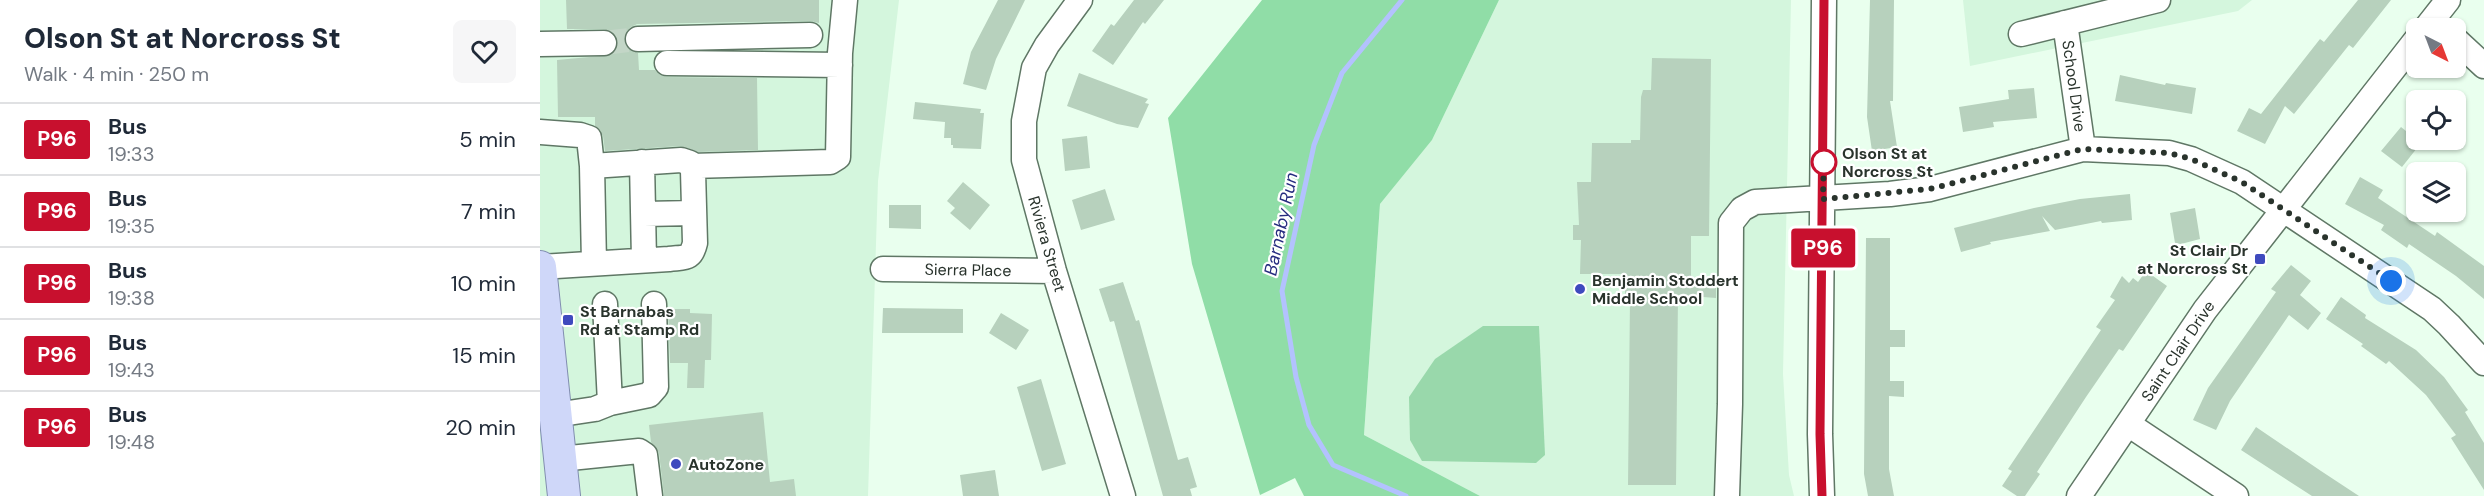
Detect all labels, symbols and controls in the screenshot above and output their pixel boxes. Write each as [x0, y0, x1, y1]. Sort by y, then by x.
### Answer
north arrow [2406, 18, 2466, 78]
map controls [2406, 18, 2466, 222]
text: Olson St at Norcross St [24, 20, 341, 57]
button: heart [453, 20, 516, 83]
street label: School Drive [2057, 39, 2091, 133]
text: Walk · 4 min · 250 m [24, 61, 209, 87]
button: locate [2406, 90, 2466, 150]
text: Bus [108, 112, 147, 141]
text: P96 [37, 125, 77, 153]
text: 5 min [459, 125, 516, 154]
text: 19:33 [108, 141, 154, 167]
place label: Olson St at Norcross St [1842, 143, 1933, 182]
marker: Olson St at Norcross St [1811, 149, 1837, 175]
button: layers [2406, 162, 2466, 222]
water label: Barnaby Run [1258, 170, 1304, 278]
text: Bus [108, 184, 147, 213]
street label: Riviera Street [1023, 194, 1071, 294]
text: P96 [37, 197, 77, 225]
text: 7 min [461, 197, 516, 226]
text: 19:35 [108, 213, 155, 239]
line badge: P96 [1788, 228, 1858, 268]
text: P96 [1803, 234, 1843, 262]
place label: St Clair Dr at Norcross St [2137, 240, 2248, 279]
marker: St Clair Dr at Norcross St [2253, 252, 2267, 266]
text: Bus [108, 256, 147, 285]
street label: Sierra Place [924, 259, 1012, 281]
your location [2376, 266, 2406, 296]
text: P96 [37, 269, 77, 297]
text: 10 min [451, 269, 516, 298]
place label: Benjamin Stoddert Middle School [1592, 270, 1739, 309]
marker: Benjamin Stoddert Middle School [1573, 282, 1587, 296]
text: 19:38 [108, 285, 155, 311]
street label: Saint Clair Drive [2137, 297, 2219, 405]
place label: St Barnabas Rd at Stamp Rd [580, 301, 699, 340]
marker: St Barnabas Rd at Stamp Rd [561, 313, 575, 327]
text: Bus [108, 328, 147, 357]
text: P96 [37, 341, 77, 369]
text: 15 min [452, 341, 516, 370]
text: 19:43 [108, 357, 155, 383]
text: Bus [108, 400, 147, 429]
text: P96 [37, 413, 77, 441]
text: 20 min [445, 413, 516, 442]
text: 19:48 [108, 429, 155, 455]
place label: AutoZone [688, 454, 764, 475]
marker: AutoZone [669, 457, 683, 471]

